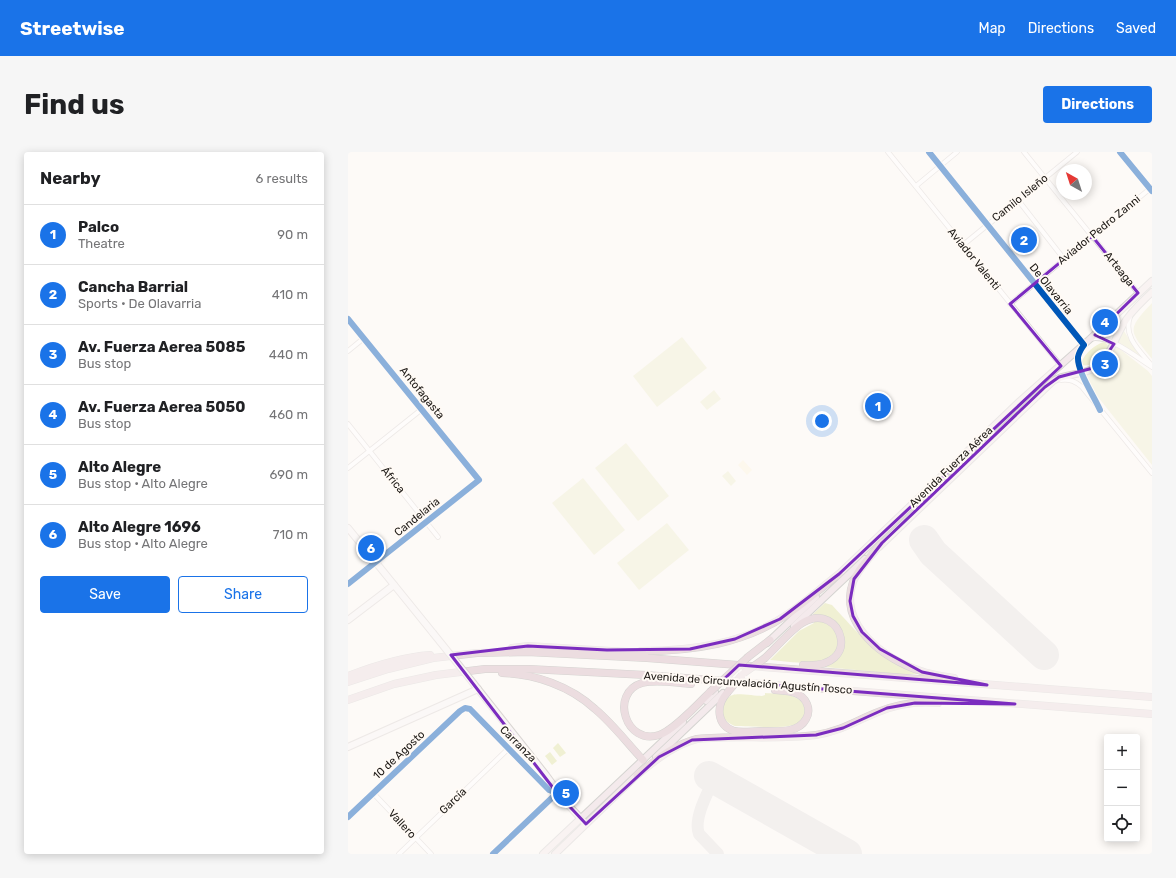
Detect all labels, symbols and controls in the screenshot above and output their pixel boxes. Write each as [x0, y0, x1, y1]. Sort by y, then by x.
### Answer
text: Streetwise [20, 17, 125, 40]
text: Map [979, 20, 1006, 37]
text: Directions [1028, 20, 1094, 37]
text: Saved [1116, 20, 1156, 37]
button: Directions [1043, 86, 1152, 123]
text: Find us [24, 88, 124, 121]
north arrow [1056, 164, 1092, 200]
text: Nearby [40, 168, 101, 188]
text: 6 results [256, 171, 308, 186]
street label: Camilo Isleño [990, 172, 1050, 224]
street label: Aviador Pedro Zanni [1055, 193, 1143, 267]
text: Palco [78, 218, 119, 236]
street label: Aviador Valenti [945, 225, 1003, 293]
pin: 2 [1011, 225, 1037, 255]
text: 1 [50, 227, 56, 242]
text: 90 m [277, 227, 308, 242]
text: Theatre [78, 236, 125, 251]
street label: Arteaga [1101, 249, 1137, 289]
street label: De Olavarria [1027, 261, 1075, 317]
text: Cancha Barrial [78, 278, 188, 296]
text: 2 [49, 287, 57, 302]
text: 410 m [272, 287, 308, 302]
text: Sports · De Olavarria [78, 296, 201, 311]
pin: 4 [1092, 307, 1118, 337]
text: Av. Fuerza Aerea 5085 [78, 338, 245, 356]
text: 3 [49, 347, 57, 362]
text: 440 m [269, 347, 308, 362]
pin: 3 [1092, 349, 1118, 379]
text: Bus stop [78, 356, 131, 371]
street label: Antofagasta [397, 364, 447, 422]
pin: 1 [865, 391, 891, 421]
text: Av. Fuerza Aerea 5050 [78, 398, 245, 416]
text: 4 [49, 407, 57, 422]
text: 460 m [269, 407, 308, 422]
your location [812, 411, 832, 431]
text: Bus stop [78, 416, 131, 431]
street label: Avenida Fuerza Aérea [907, 424, 995, 510]
text: Alto Alegre [78, 458, 161, 476]
street label: África [378, 464, 408, 496]
text: 5 [49, 467, 57, 482]
text: 690 m [269, 467, 308, 482]
text: Bus stop · Alto Alegre [78, 476, 208, 491]
street label: Candelaria [392, 495, 442, 539]
text: Alto Alegre 1696 [78, 518, 201, 536]
text: 6 [49, 527, 57, 542]
text: 710 m [273, 527, 308, 542]
pin: 6 [358, 533, 384, 563]
text: Bus stop · Alto Alegre [78, 536, 208, 551]
button: Save [40, 576, 170, 613]
button: Share [178, 576, 308, 613]
street label: Avenida de Circunvalación Agustín Tosco [643, 669, 853, 697]
street label: Carranza [497, 723, 539, 765]
street label: 10 de Agosto [370, 728, 428, 782]
map controls [1104, 734, 1140, 842]
button: + [1104, 734, 1140, 770]
button: − [1104, 770, 1140, 806]
pin: 5 [553, 778, 579, 808]
street label: García [437, 785, 469, 817]
button: locate [1104, 806, 1140, 842]
street label: Vallero [385, 807, 419, 841]

